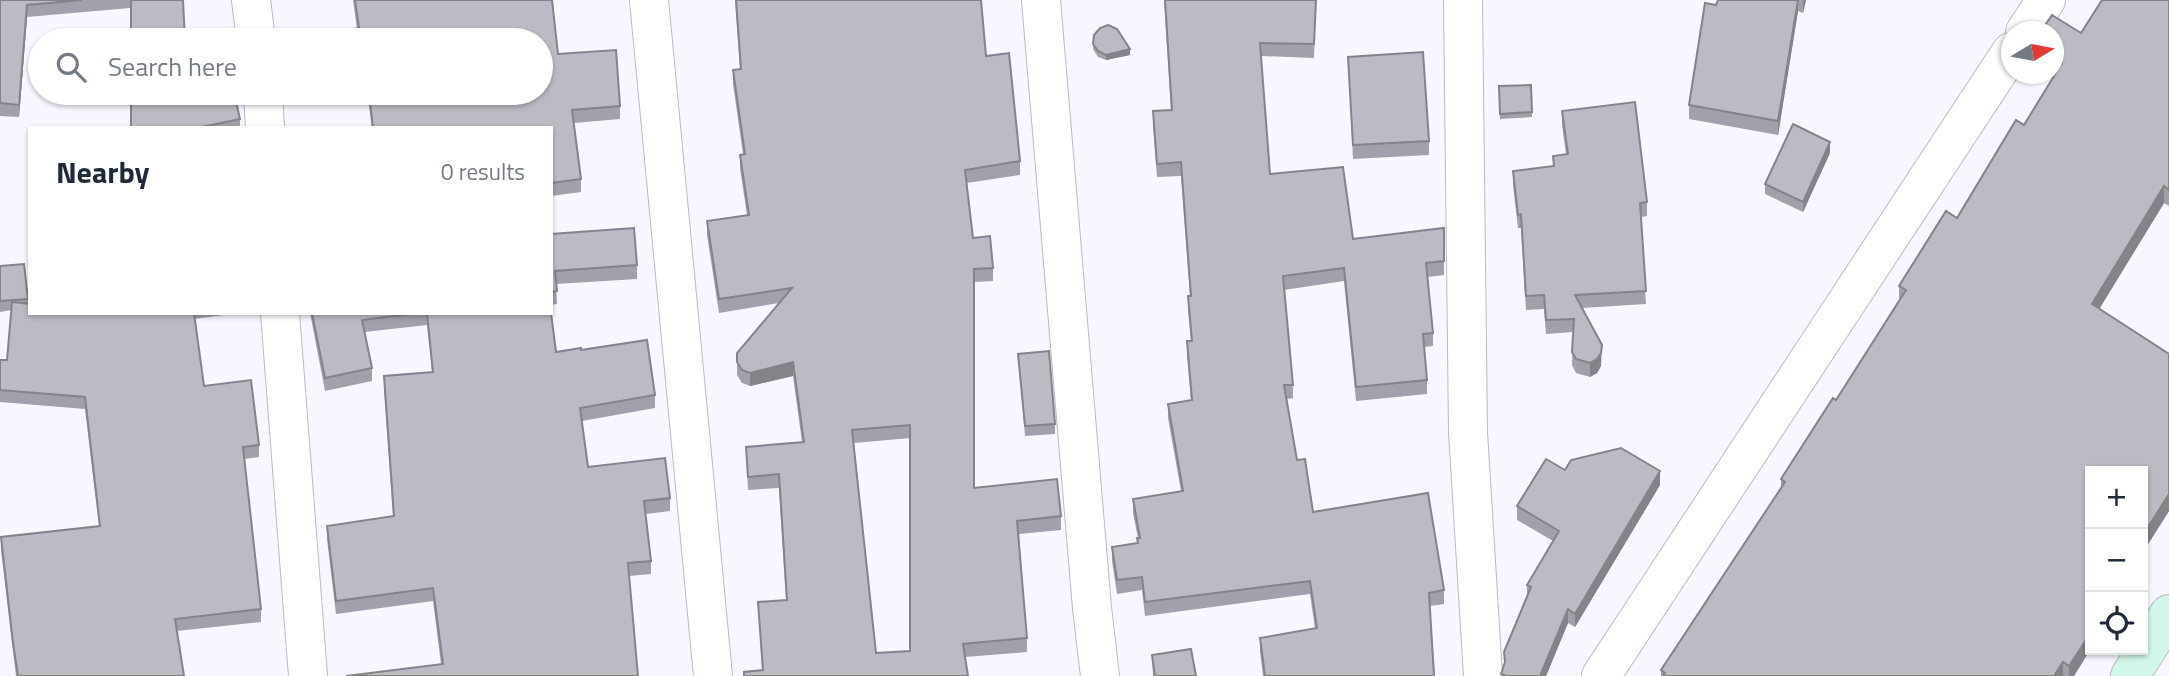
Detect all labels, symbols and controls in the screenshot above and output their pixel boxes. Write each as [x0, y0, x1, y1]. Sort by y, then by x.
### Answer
north arrow [2001, 21, 2064, 84]
search box [28, 28, 553, 105]
text: Search here [108, 47, 237, 86]
icon: search [52, 48, 90, 86]
text: Nearby [56, 149, 149, 195]
text: 0 results [441, 154, 525, 189]
map controls [2085, 466, 2148, 655]
button: + [2085, 466, 2148, 529]
button: − [2085, 529, 2148, 592]
button: locate [2085, 592, 2148, 655]

